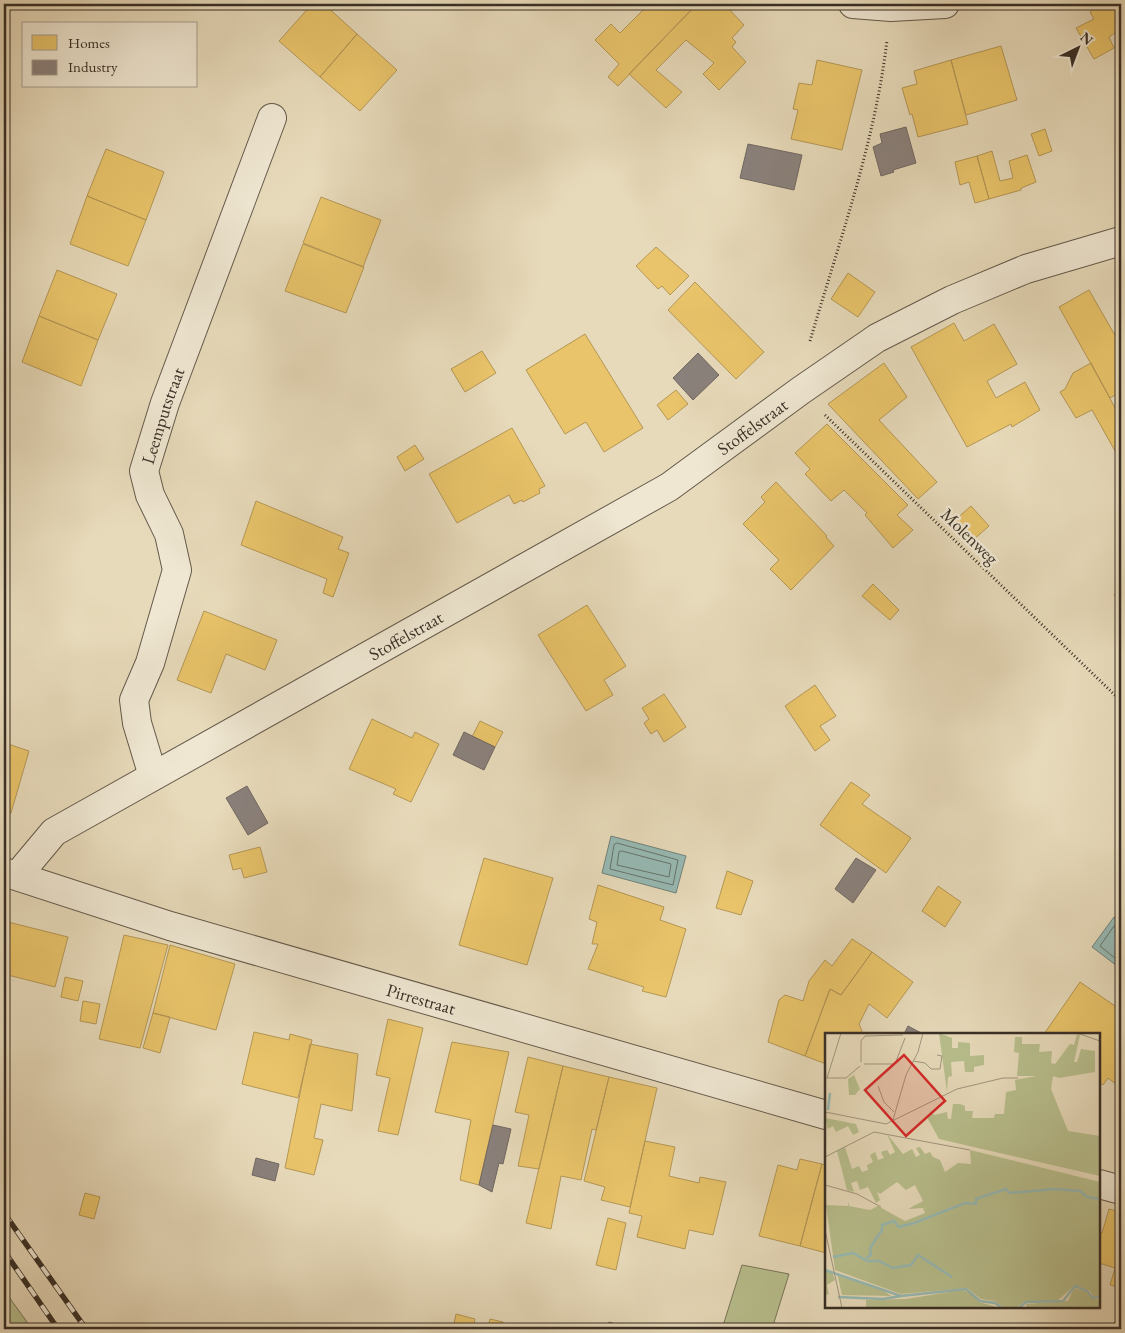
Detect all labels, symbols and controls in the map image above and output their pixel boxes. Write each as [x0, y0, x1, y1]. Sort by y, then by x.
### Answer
legend [22, 22, 198, 88]
north arrow [1052, 22, 1102, 72]
text: N [1076, 28, 1097, 49]
text: Homes [68, 33, 110, 52]
text: Industry [68, 57, 118, 76]
street label: Leemputstraat [135, 364, 189, 467]
street label: Stoffelstraat [712, 393, 792, 460]
street label: Molenweg [936, 503, 1004, 569]
street label: Stoffelstraat [364, 605, 447, 665]
street label: Pirrestraat [384, 978, 459, 1019]
inset map [825, 1033, 1100, 1308]

